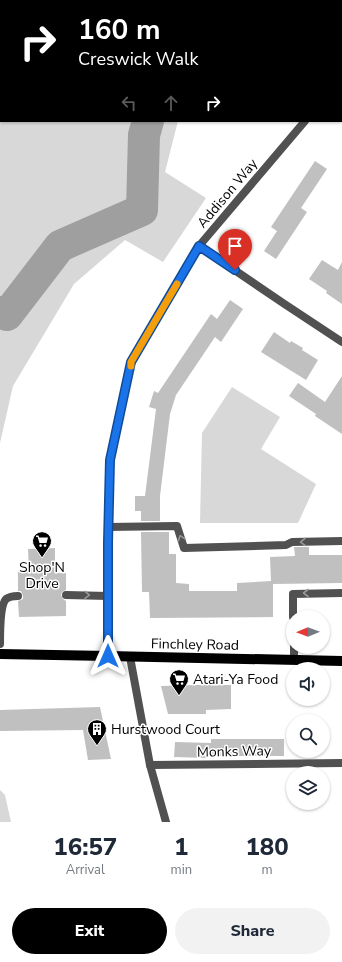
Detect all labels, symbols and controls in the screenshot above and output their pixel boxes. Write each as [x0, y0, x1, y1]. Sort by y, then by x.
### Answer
text: 160 m [78, 11, 161, 49]
icon: right [12, 16, 64, 68]
text: Creswick Walk [78, 47, 198, 71]
icon: left [118, 92, 140, 114]
icon: ahead [160, 92, 182, 114]
icon: right [202, 92, 224, 114]
street label: Addison Way [193, 154, 262, 232]
pin [218, 229, 252, 270]
icon: arrive [224, 235, 246, 257]
supermarket icon: Shop'N Drive [31, 530, 53, 558]
one-way arrow [177, 535, 186, 542]
one-way arrow [300, 538, 306, 546]
place label: Shop'N Drive [19, 558, 65, 593]
one-way arrow [303, 589, 309, 598]
one-way arrow [84, 591, 90, 600]
north arrow [286, 610, 330, 654]
map controls [286, 610, 330, 810]
street label: Finchley Road [151, 634, 239, 655]
position arrow [87, 635, 129, 677]
button: sound [286, 662, 330, 706]
supermarket icon: Atari-Ya Food [168, 668, 190, 696]
place label: Atari-Ya Food [193, 670, 278, 689]
button: search [286, 714, 330, 758]
building icon: Hurstwood Court [86, 718, 108, 746]
place label: Hurstwood Court [111, 720, 220, 739]
street label: Monks Way [197, 741, 272, 762]
button: layers [286, 766, 330, 810]
text: 16:57 [53, 831, 117, 863]
text: 1 [174, 831, 189, 863]
text: 180 [245, 831, 289, 863]
text: Arrival [66, 861, 105, 879]
text: min [171, 861, 192, 879]
text: m [261, 861, 273, 879]
button: Exit [12, 908, 167, 954]
button: Share [175, 908, 330, 954]

